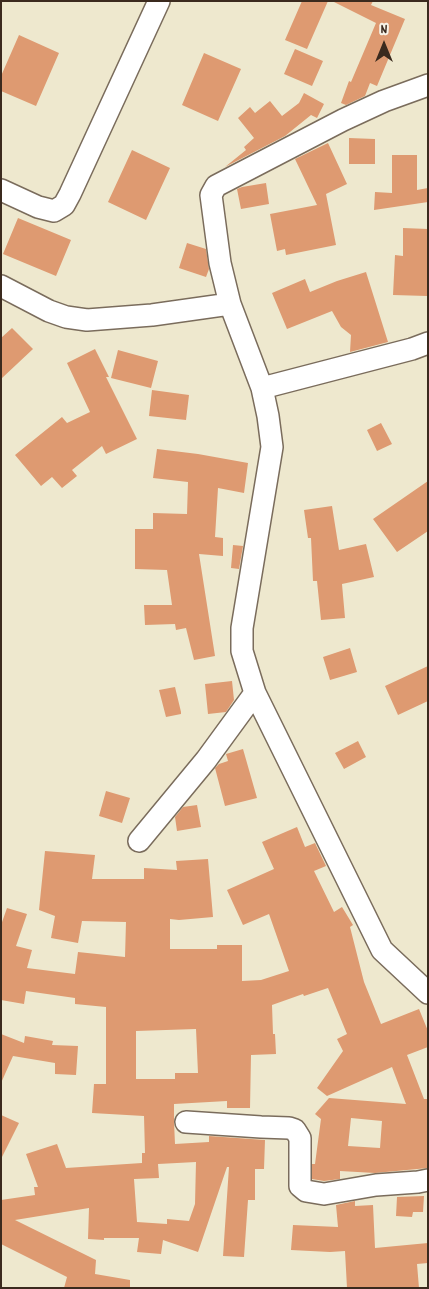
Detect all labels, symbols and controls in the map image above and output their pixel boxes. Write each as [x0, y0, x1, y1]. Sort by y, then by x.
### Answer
north arrow [359, 20, 409, 70]
text: N [381, 20, 387, 40]

